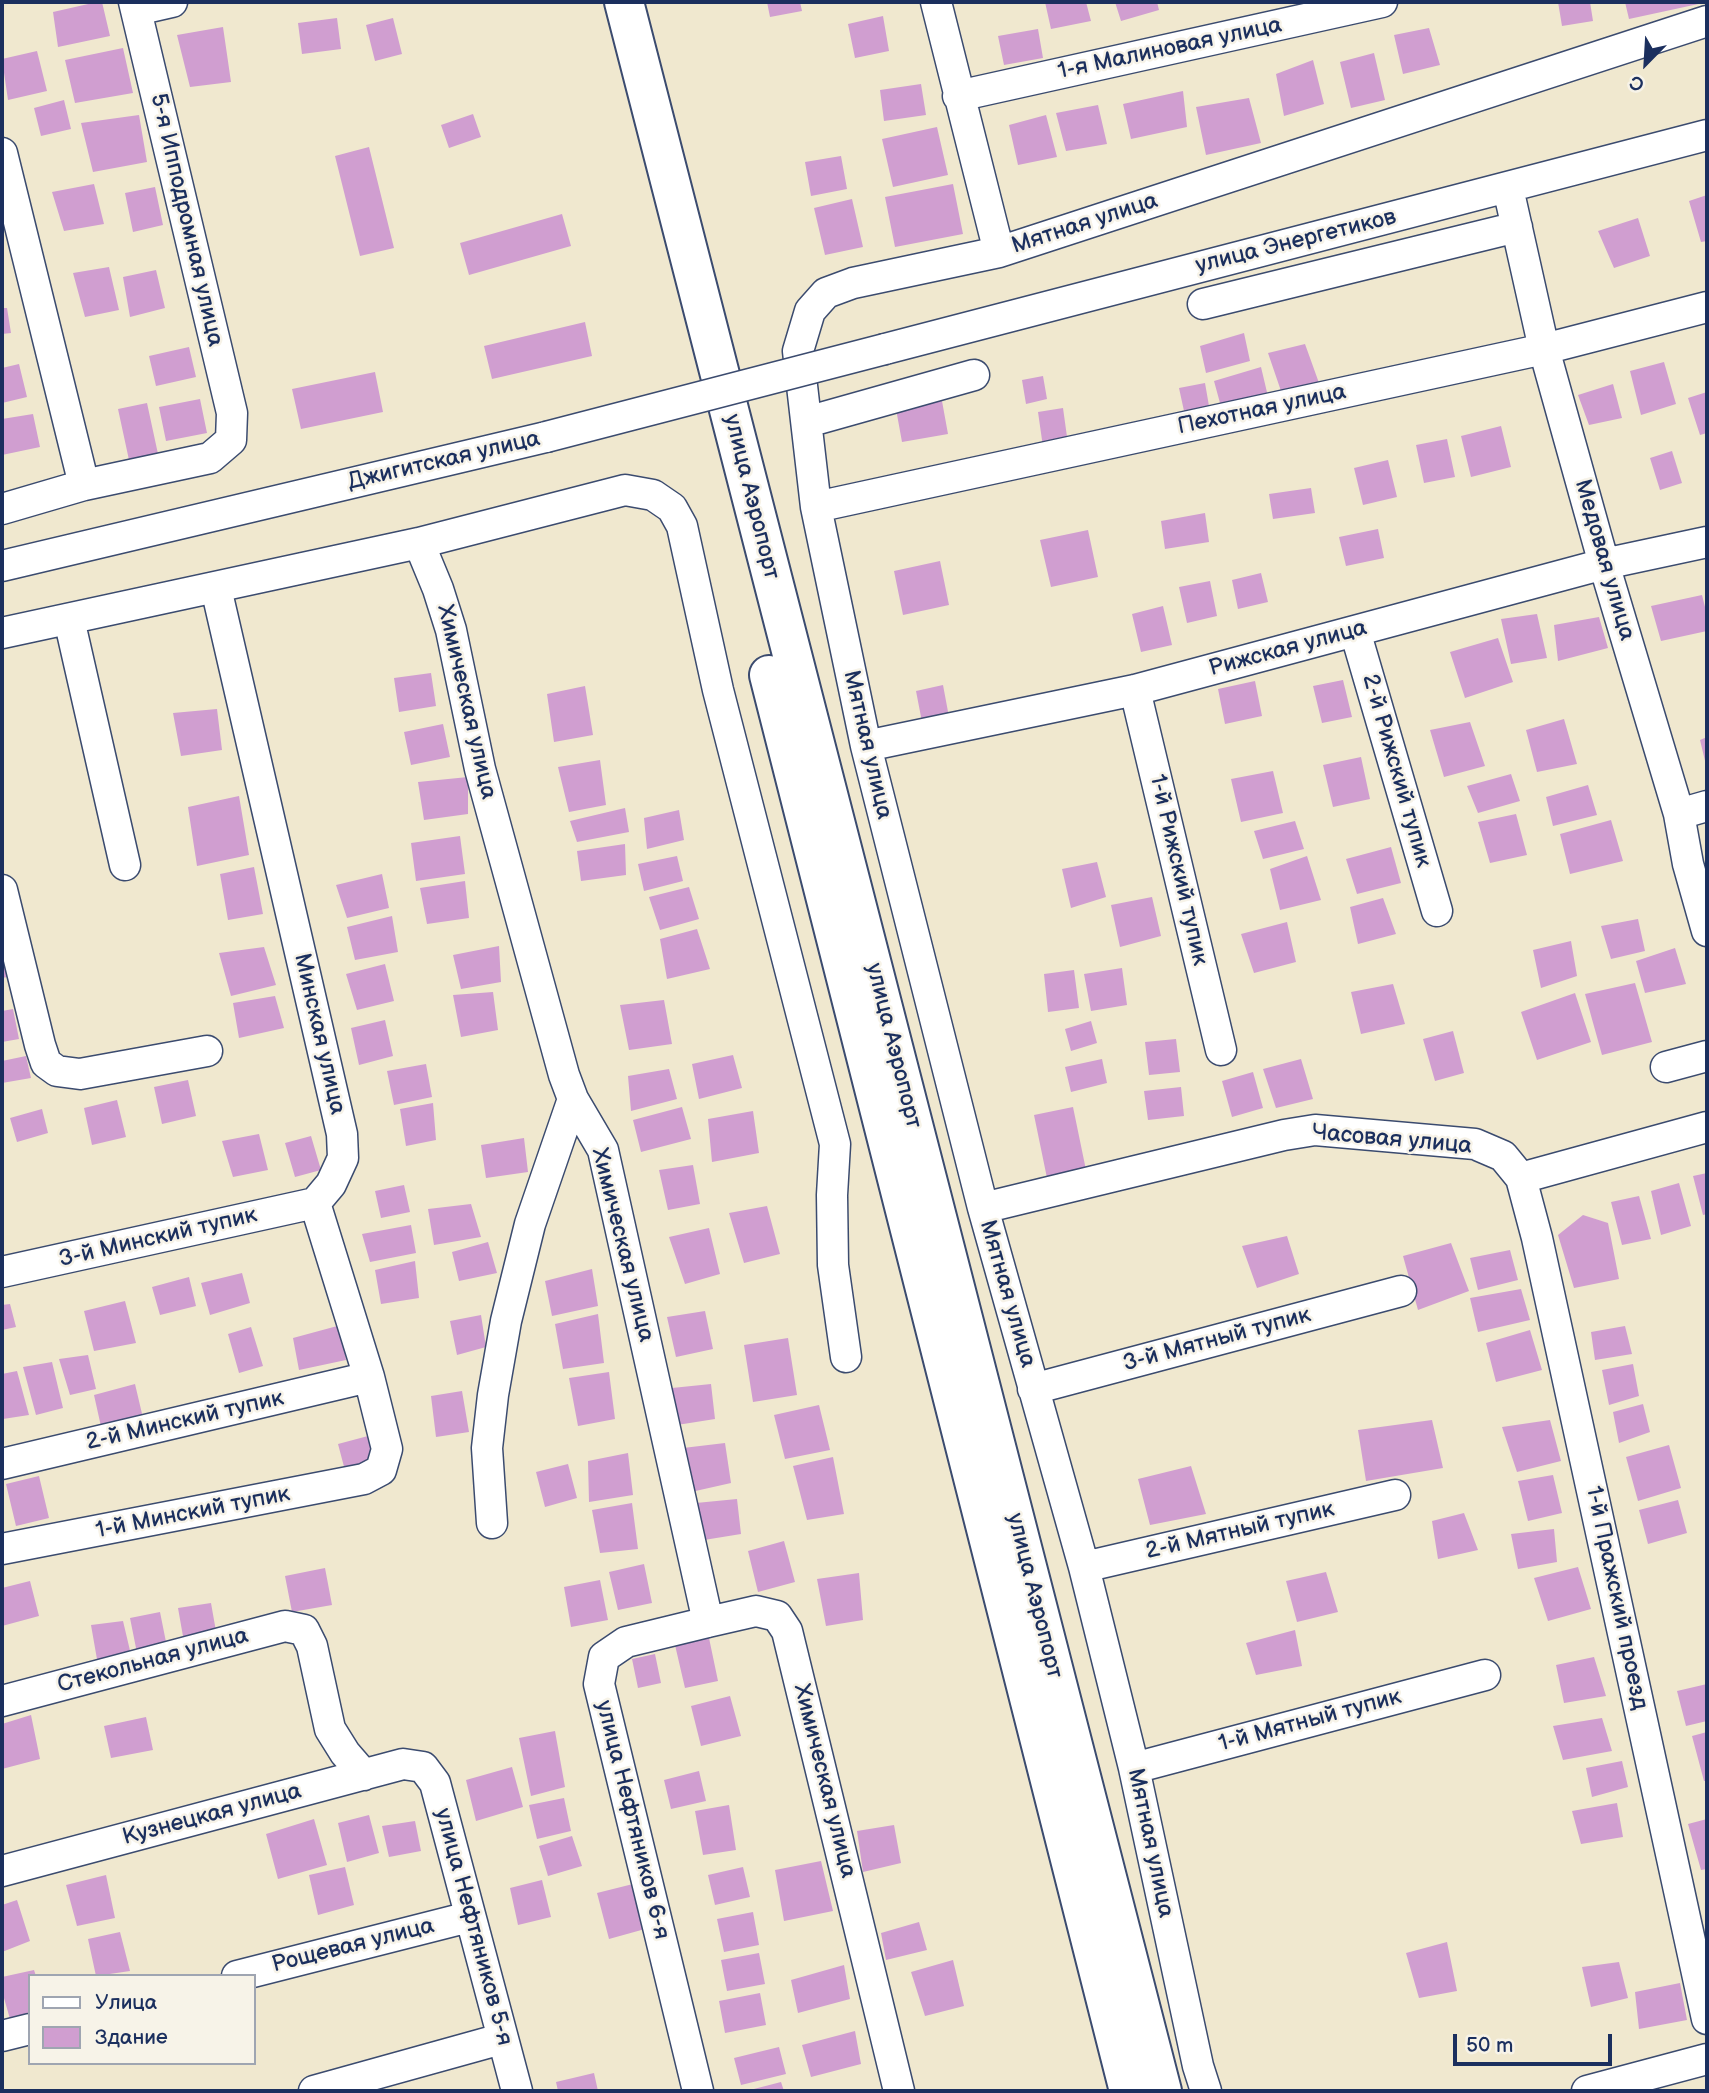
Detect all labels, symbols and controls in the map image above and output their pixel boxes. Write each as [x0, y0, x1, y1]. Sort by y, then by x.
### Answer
street label: 1-я Малиновая улица [1055, 12, 1285, 86]
north arrow [1611, 28, 1681, 98]
text: С [1627, 69, 1648, 96]
street label: 5-я Ипподромная улица [143, 91, 229, 349]
street label: Мятная улица [1008, 187, 1162, 261]
street label: улица Энергетиков [1193, 204, 1399, 280]
street label: Пехотная улица [1175, 379, 1349, 441]
street label: улица Аэропорт [717, 412, 785, 582]
street label: Джигитская улица [345, 425, 543, 497]
street label: Медовая улица [1568, 476, 1640, 644]
street label: Химическая улица [430, 602, 502, 802]
street label: Рижская улица [1206, 615, 1370, 683]
street label: Мятная улица [836, 668, 898, 822]
street label: 2-й Рижский тупик [1355, 671, 1437, 871]
street label: 1-й Рижский тупик [1143, 772, 1213, 968]
street label: Минская улица [287, 951, 351, 1117]
street label: улица Аэропорт [859, 961, 927, 1131]
street label: Часовая улица [1311, 1119, 1473, 1161]
street label: Химическая улица [585, 1145, 659, 1345]
street label: 3-й Минский тупик [56, 1202, 260, 1274]
street label: Мятная улица [973, 1217, 1041, 1371]
street label: 3-й Мятный тупик [1120, 1302, 1314, 1378]
street label: 2-й Минский тупик [84, 1385, 286, 1457]
street label: 1-й Минский тупик [94, 1481, 292, 1545]
street label: 1-й Пражский проезд [1579, 1484, 1653, 1712]
street label: 2-й Мятный тупик [1143, 1496, 1337, 1566]
street label: улица Аэропорт [1000, 1511, 1068, 1681]
street label: Стекольная улица [55, 1622, 251, 1700]
street label: Химическая улица [787, 1681, 861, 1881]
street label: 1-й Мятный тупик [1216, 1683, 1404, 1759]
street label: улица Нефтяников 6-я [589, 1698, 675, 1942]
street label: Мятная улица [1121, 1766, 1179, 1920]
street label: Кузнецкая улица [120, 1778, 304, 1852]
street label: улица Нефтяников 5-я [428, 1805, 518, 2049]
street label: Рощевая улица [269, 1912, 437, 1980]
legend [28, 1974, 256, 2065]
text: Улица [95, 1990, 157, 2015]
scale bar [1457, 2020, 1616, 2064]
text: Здание [95, 2025, 168, 2050]
text: 50 m [1466, 2033, 1513, 2058]

